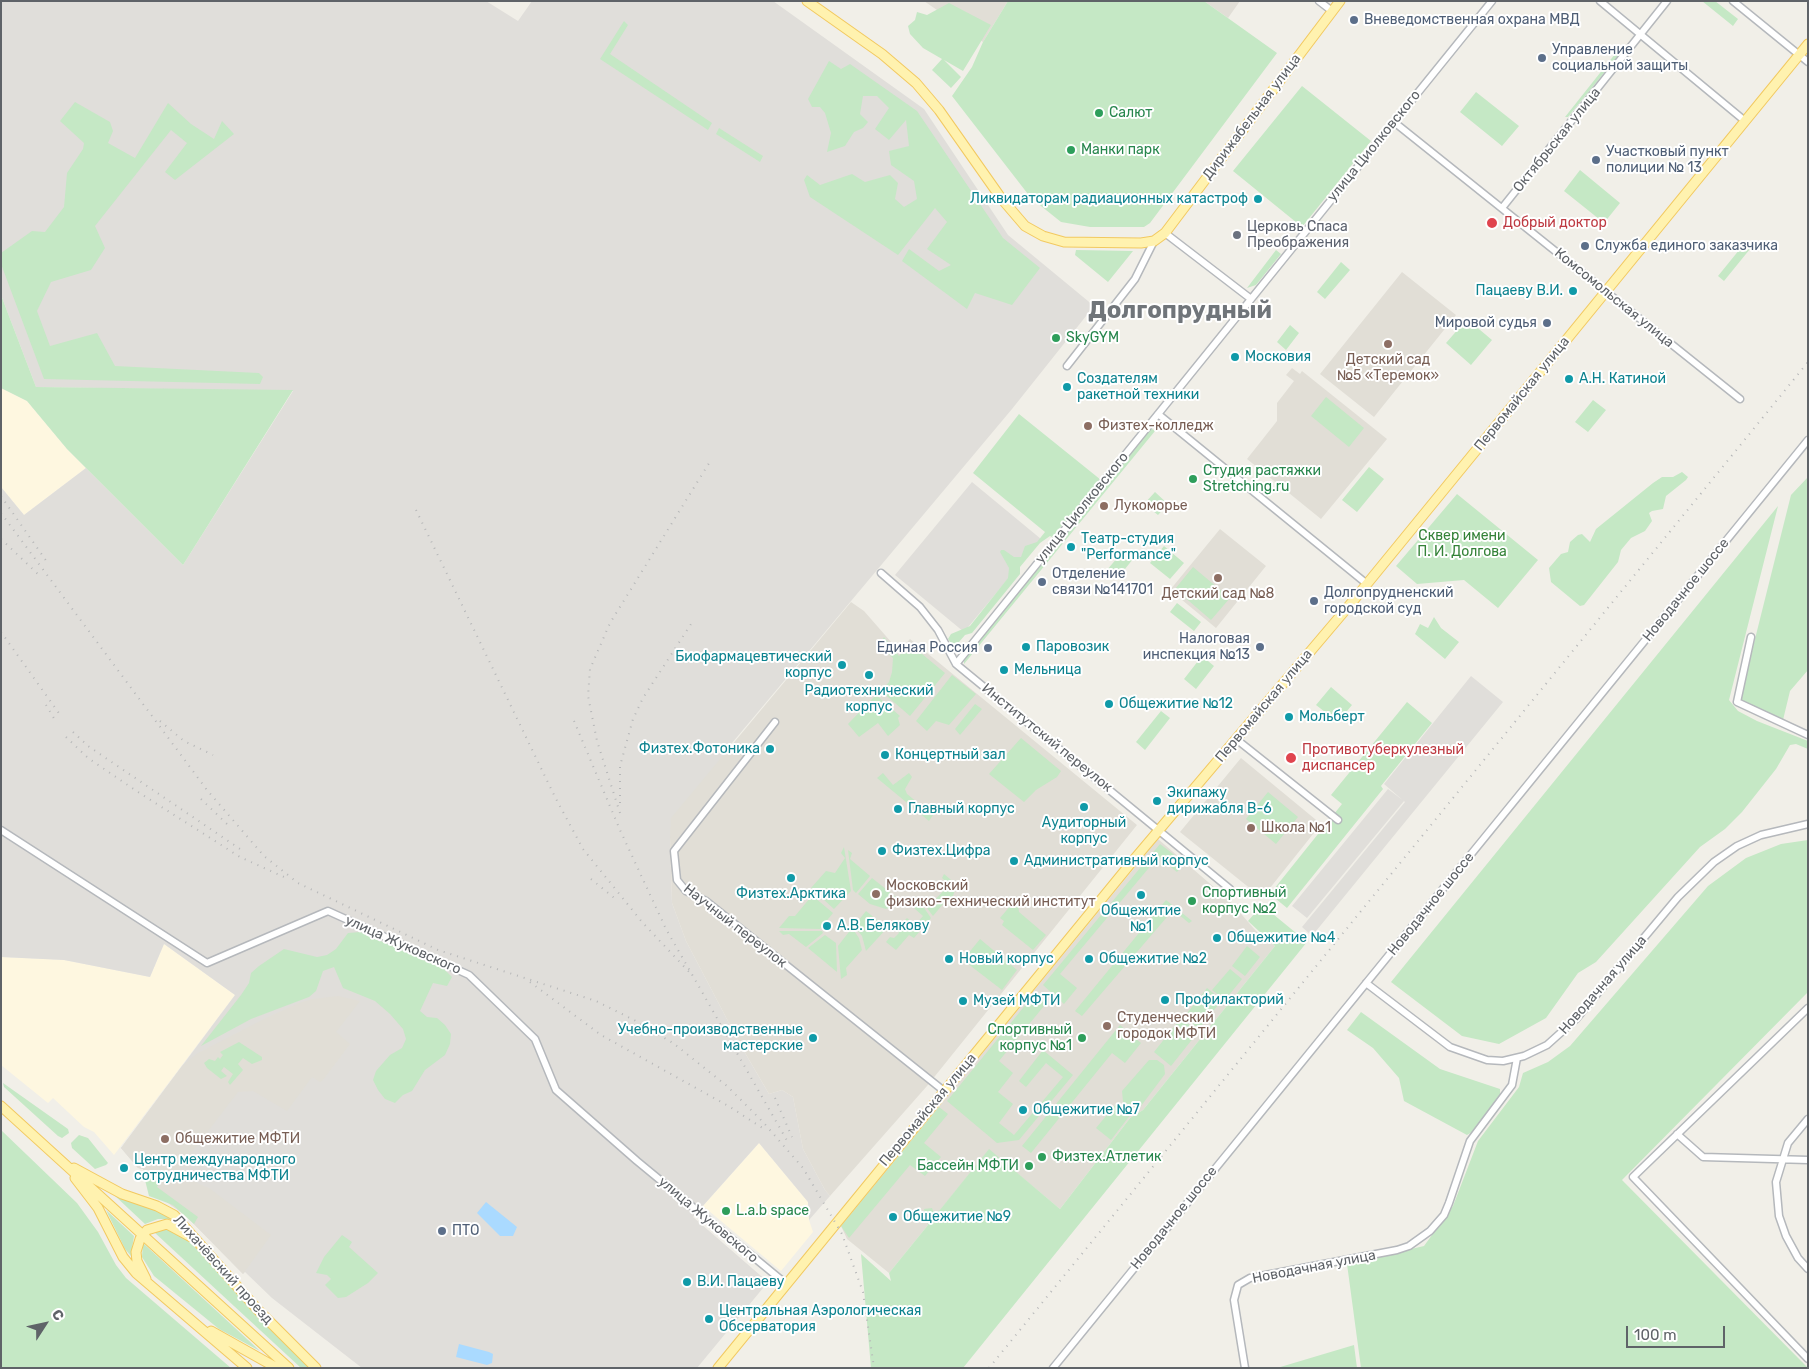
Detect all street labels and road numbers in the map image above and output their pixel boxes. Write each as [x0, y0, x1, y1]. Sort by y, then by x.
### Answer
street label: Дирижабельная улица [1199, 51, 1305, 183]
street label: Октябрьская улица [1510, 84, 1604, 196]
street label: улица Циолковского [1324, 87, 1424, 205]
street label: Комсомольская улица [1551, 245, 1677, 351]
street label: Первомайская улица [1471, 333, 1573, 455]
street label: улица Циолковского [1032, 449, 1132, 567]
street label: Новодачное шоссе [1639, 535, 1733, 645]
street label: Первомайская улица [1212, 646, 1316, 766]
street label: Институтский переулок [978, 680, 1116, 796]
street label: Новодачное шоссе [1384, 849, 1478, 959]
street label: Научный переулок [680, 880, 790, 972]
street label: улица Жуковского [342, 912, 464, 978]
street label: Новодачная улица [1556, 932, 1650, 1038]
street label: Первомайская улица [876, 1050, 980, 1170]
street label: Новодачное шоссе [1127, 1163, 1221, 1273]
street label: улица Жуковского [655, 1173, 761, 1267]
street label: Лихачёвский проезд [170, 1212, 276, 1328]
street label: Новодачная улица [1251, 1247, 1377, 1287]

